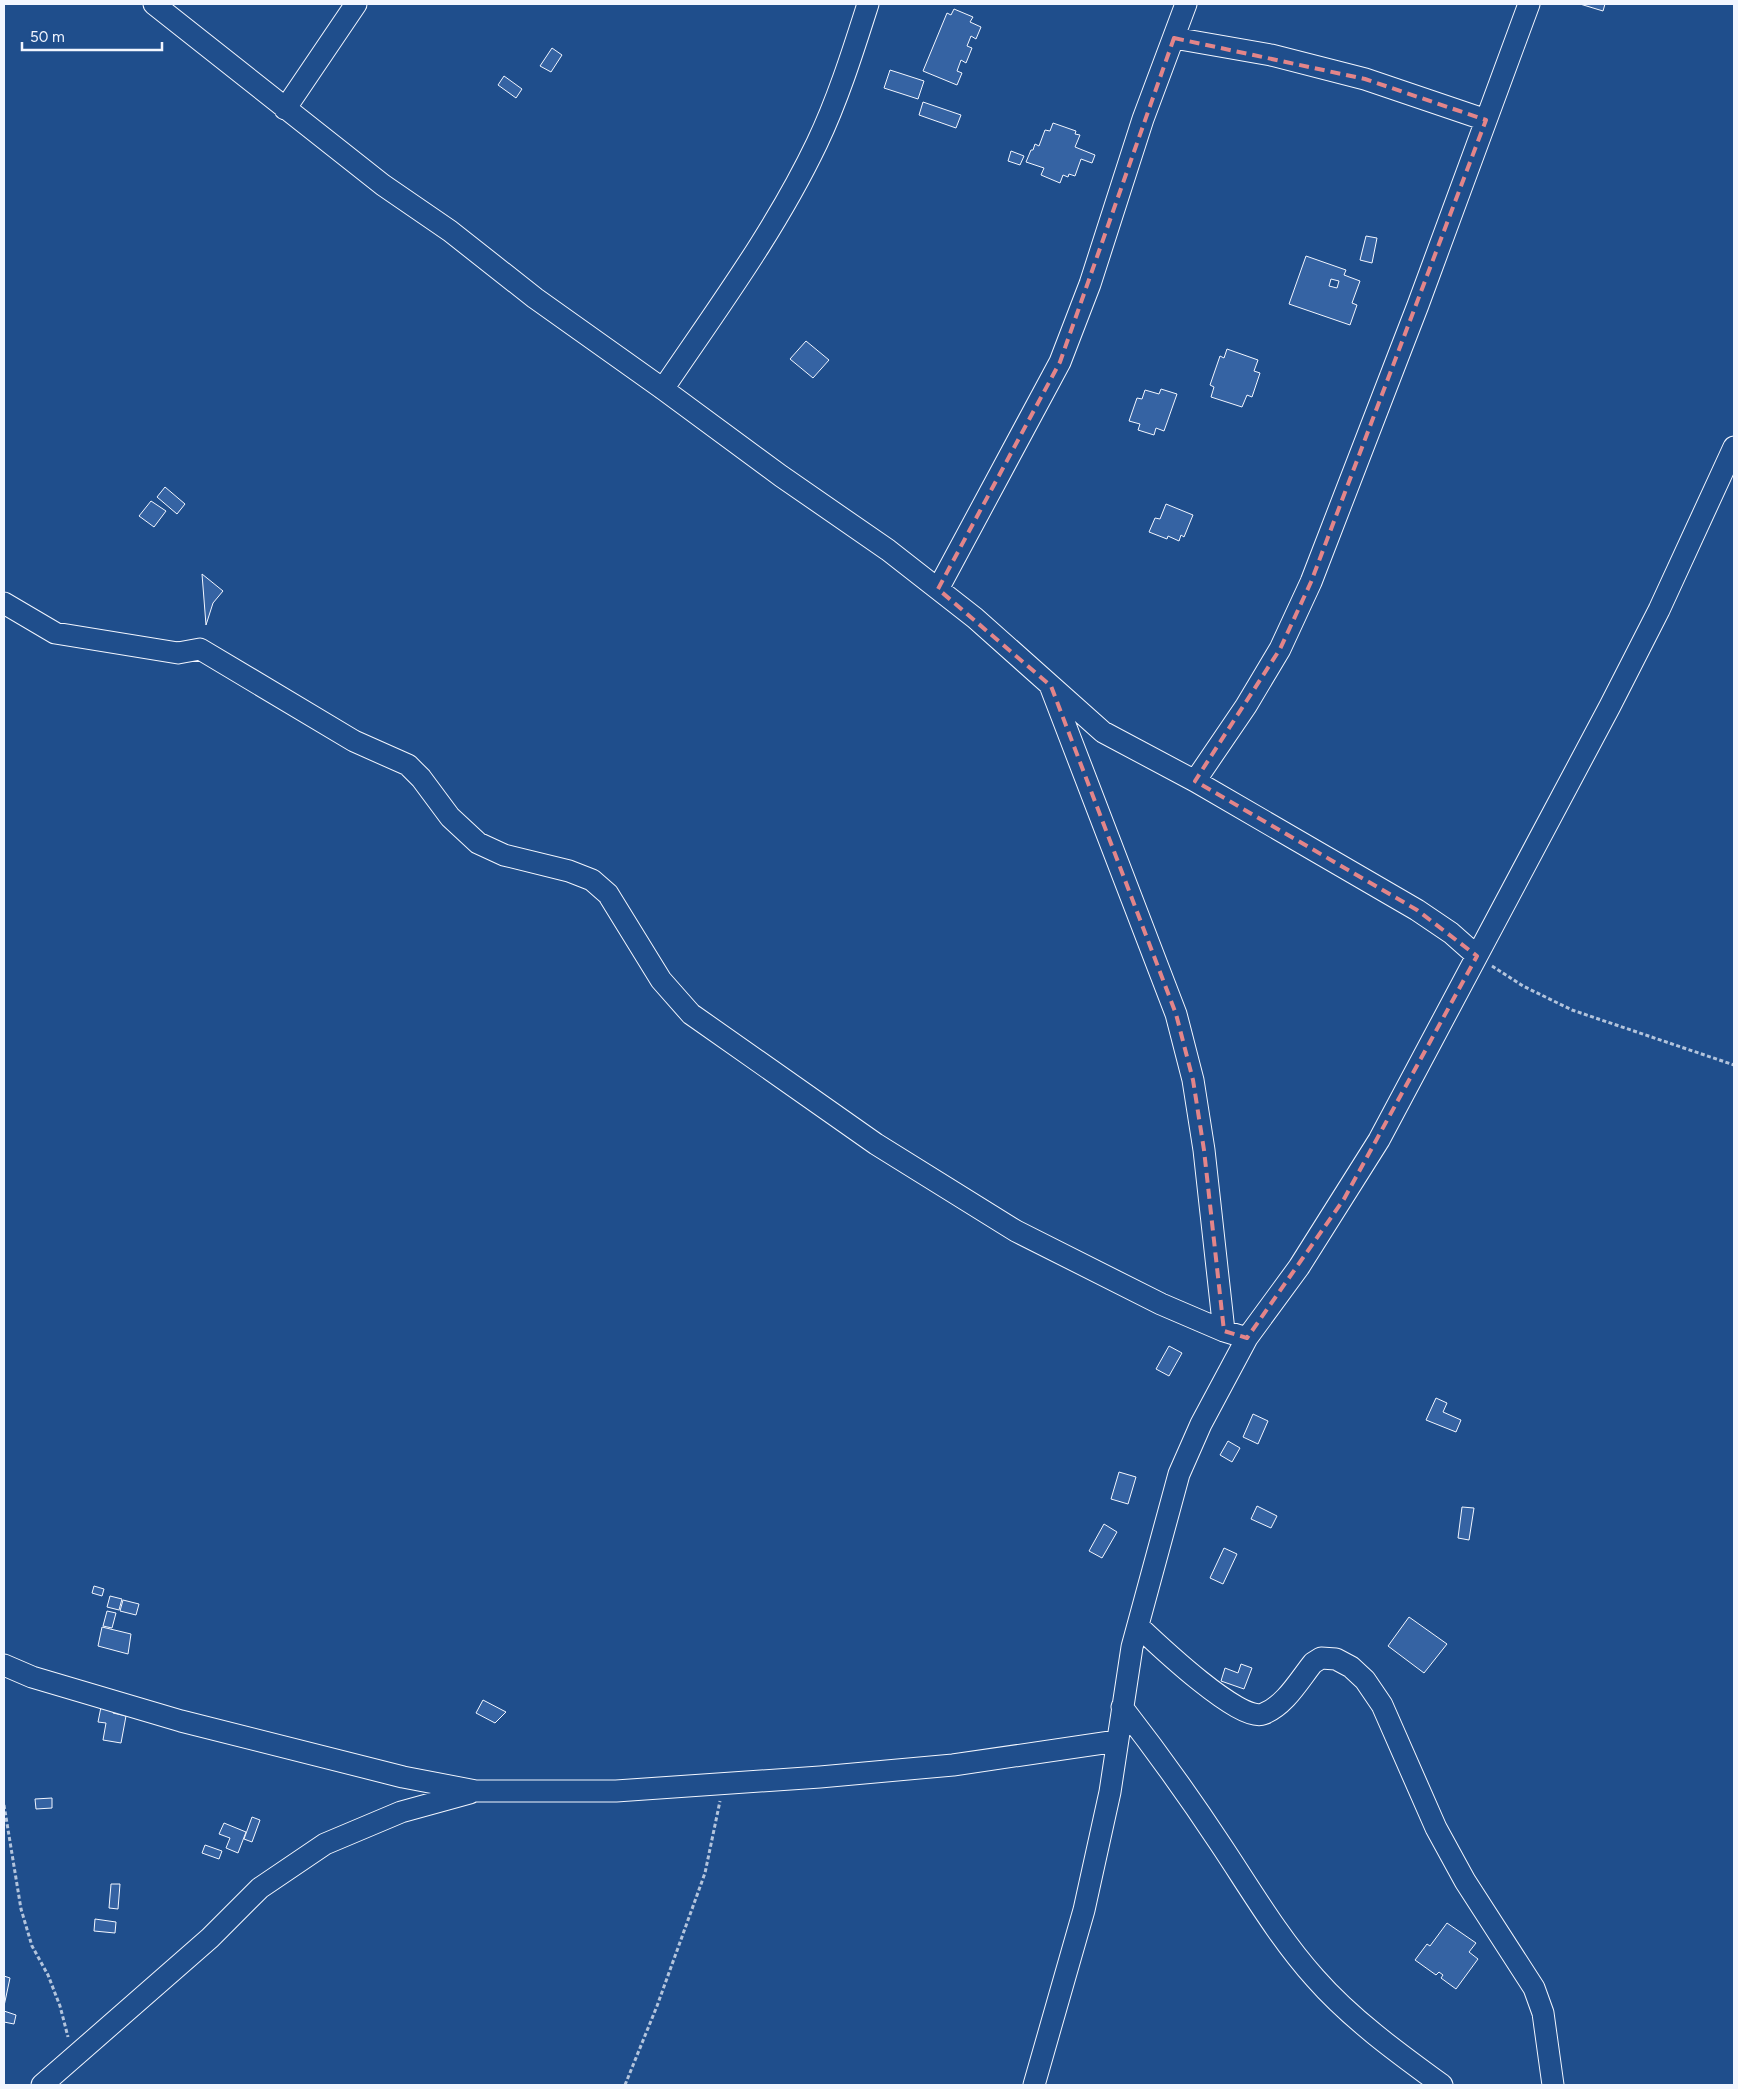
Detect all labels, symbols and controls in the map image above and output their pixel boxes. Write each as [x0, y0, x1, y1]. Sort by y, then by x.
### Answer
scale bar [22, 20, 162, 52]
text: 50 m [30, 28, 65, 46]

